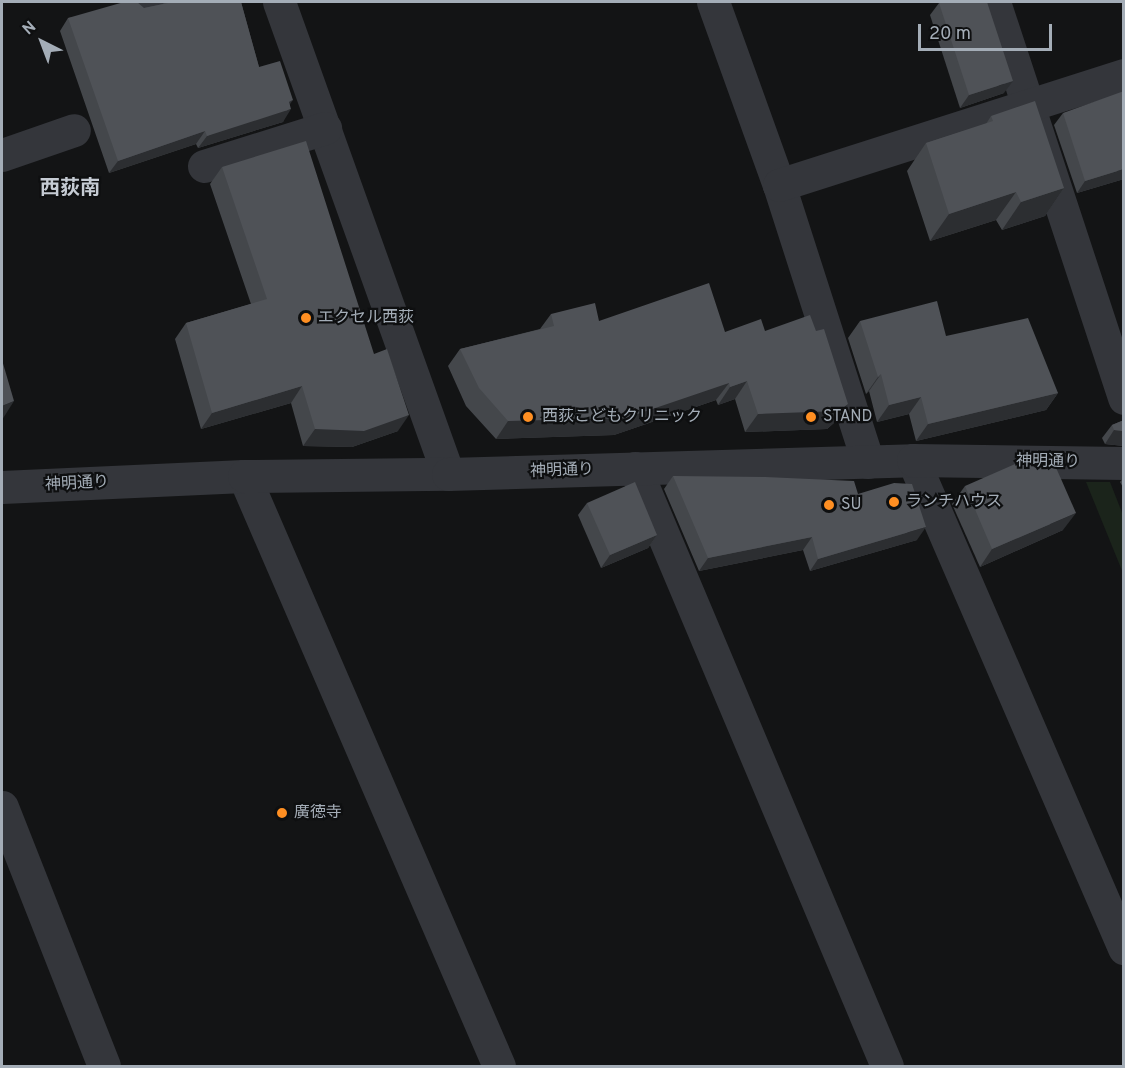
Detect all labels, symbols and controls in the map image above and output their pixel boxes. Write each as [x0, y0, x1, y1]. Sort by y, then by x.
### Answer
north arrow [12, 12, 72, 72]
scale bar [921, 12, 1054, 50]
text: N [19, 17, 41, 40]
text: 20 m [929, 23, 971, 46]
district label: 西荻南 [40, 177, 100, 201]
place label: エクセル西荻 [318, 308, 414, 328]
marker: エクセル西荻 [299, 311, 313, 325]
place label: 西荻こどもクリニック [542, 407, 702, 427]
place label: STAND [823, 407, 872, 427]
marker: 西荻こどもクリニック [519, 408, 537, 426]
marker: STAND [804, 410, 818, 424]
street label: 神明通り [1016, 452, 1080, 472]
street label: 神明通り [530, 460, 594, 482]
street label: 神明通り [45, 473, 109, 495]
place label: ランチハウス [906, 492, 1002, 512]
place label: SU [841, 495, 862, 515]
marker: ランチハウス [887, 495, 901, 509]
marker: SU [822, 498, 836, 512]
place label: 廣徳寺 [294, 803, 342, 823]
marker: 廣徳寺 [275, 806, 289, 820]

